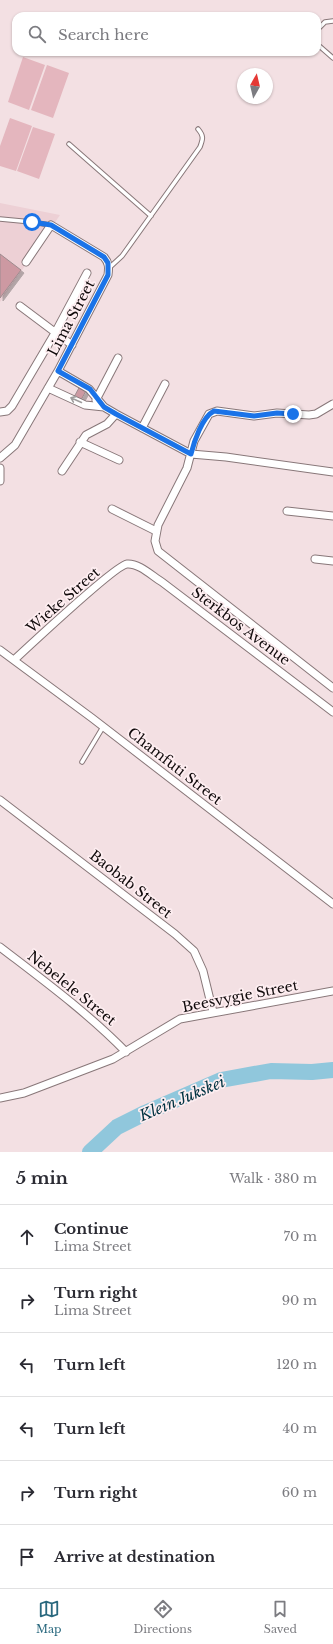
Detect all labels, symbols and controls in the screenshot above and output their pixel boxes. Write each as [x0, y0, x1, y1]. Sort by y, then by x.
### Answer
search box [12, 12, 321, 56]
icon: search [26, 23, 48, 45]
text: Search here [58, 25, 149, 44]
north arrow [237, 68, 273, 104]
route start [23, 213, 41, 231]
street label: Lima Street [43, 276, 99, 359]
one-way arrow [70, 396, 82, 403]
route end [284, 405, 302, 423]
street label: Wieke Street [22, 563, 104, 637]
street label: Sterkbos Avenue [188, 583, 294, 669]
street label: Chamfuti Street [124, 724, 226, 809]
street label: Baobab Street [86, 846, 176, 922]
street label: Nebelele Street [24, 947, 120, 1030]
street label: Beesvygie Street [181, 976, 300, 1016]
water label: Klein Jukskei [135, 1072, 228, 1126]
text: 5 min [16, 1168, 68, 1189]
text: Walk · 380 m [230, 1170, 317, 1187]
text: Continue [54, 1219, 129, 1238]
icon: ahead [16, 1226, 38, 1248]
text: 70 m [284, 1228, 317, 1245]
text: Lima Street [54, 1238, 132, 1255]
text: Turn right [54, 1283, 137, 1302]
icon: right [16, 1290, 38, 1312]
text: 90 m [282, 1292, 317, 1309]
text: Lima Street [54, 1302, 132, 1319]
icon: left [16, 1354, 38, 1376]
text: Turn left [54, 1355, 125, 1374]
text: 120 m [276, 1356, 317, 1373]
icon: left [16, 1418, 38, 1440]
text: Turn left [54, 1419, 125, 1438]
text: 40 m [282, 1420, 317, 1437]
icon: right [16, 1482, 38, 1504]
text: Turn right [54, 1483, 137, 1502]
text: 60 m [282, 1484, 317, 1501]
icon: arrive [16, 1546, 38, 1568]
text: Arrive at destination [54, 1547, 215, 1566]
tab: Map [36, 1598, 62, 1636]
tab: Directions [133, 1598, 192, 1636]
tab: Saved [264, 1598, 297, 1636]

